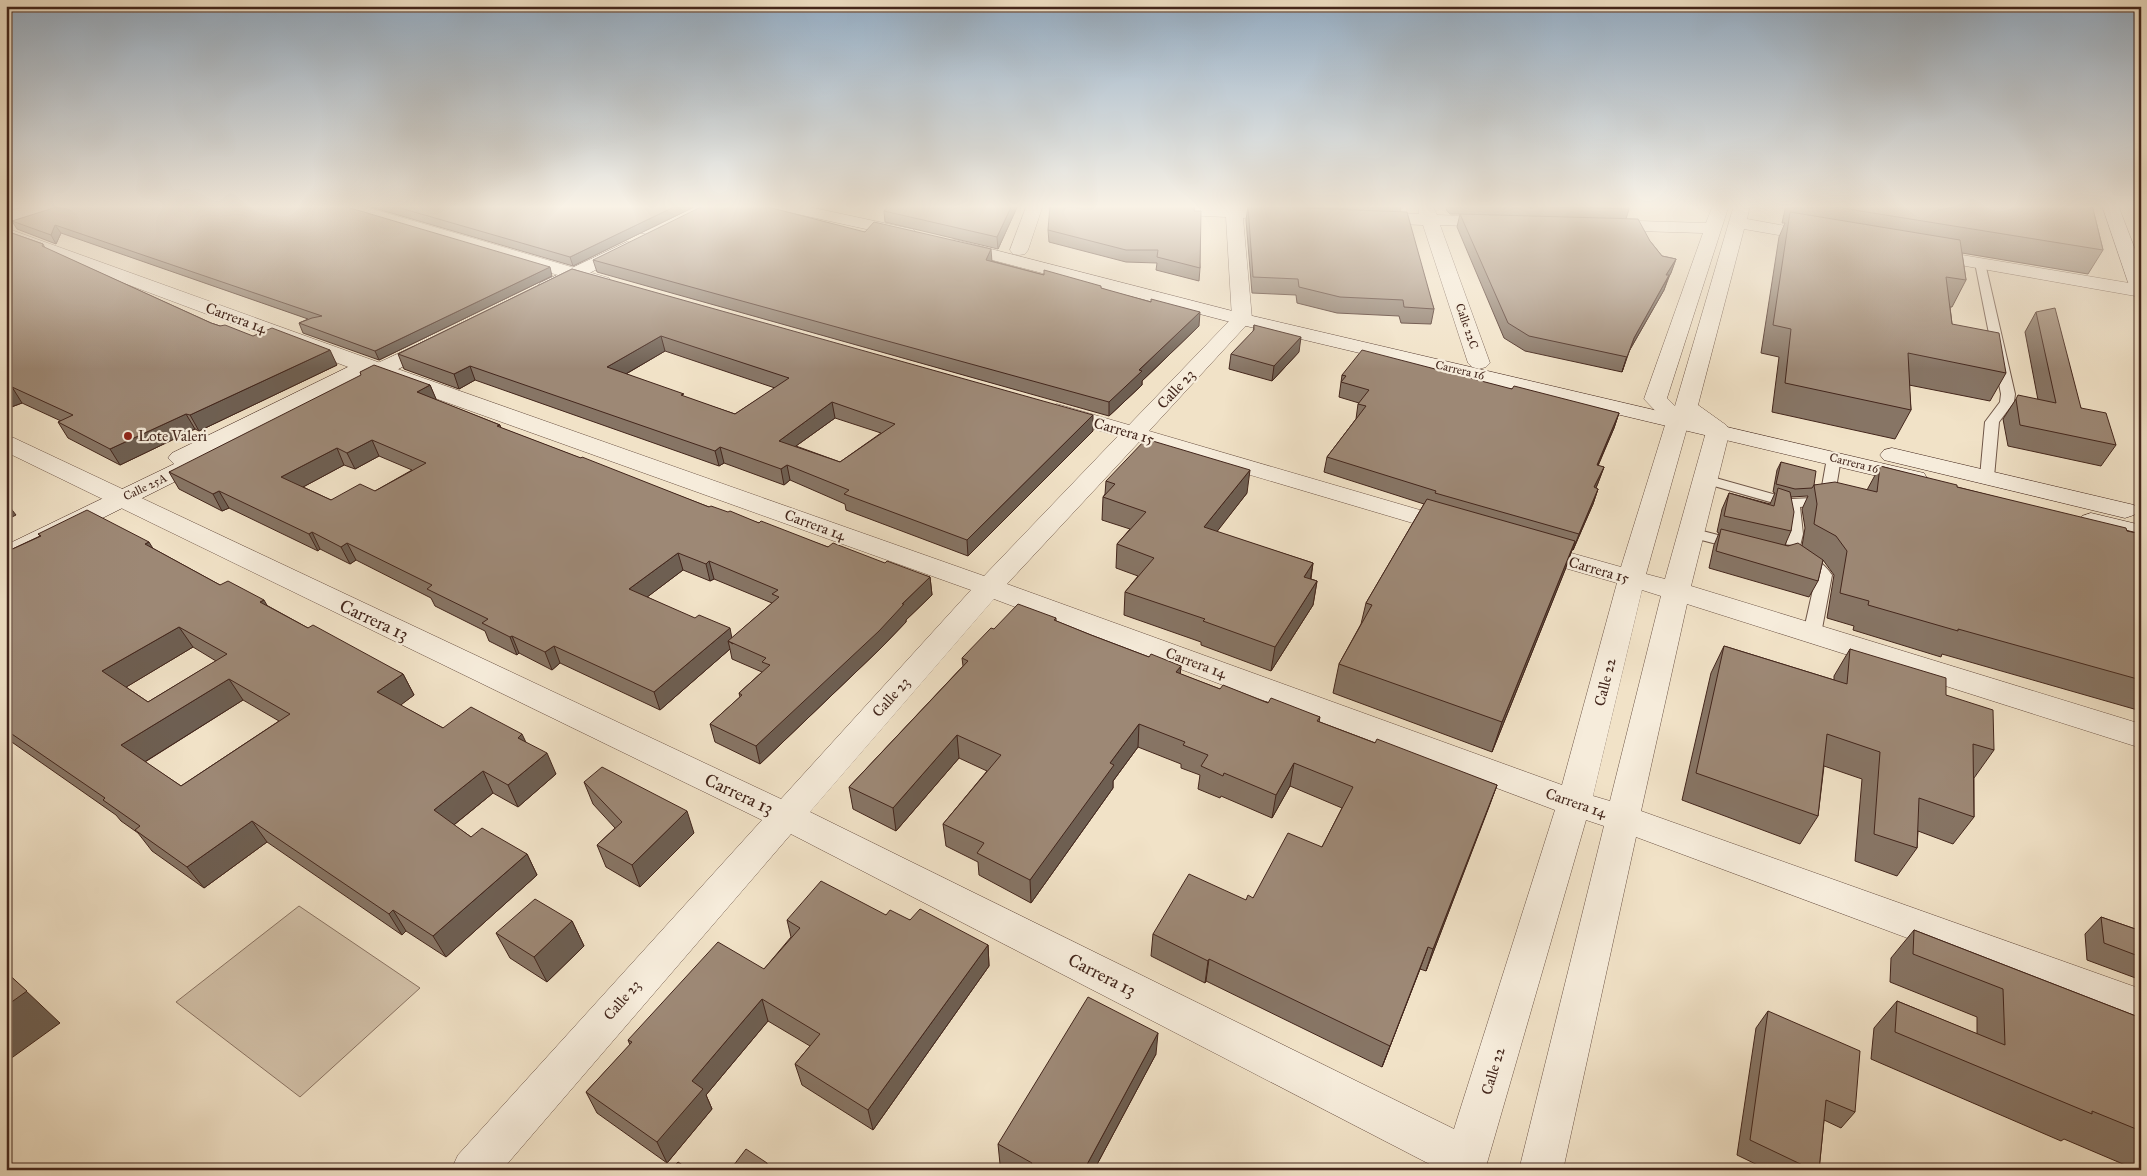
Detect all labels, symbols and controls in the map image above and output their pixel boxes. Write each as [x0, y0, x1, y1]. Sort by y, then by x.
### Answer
street label: Carrera 14 [203, 299, 269, 338]
street label: Calle 22C [1453, 301, 1481, 351]
street label: Carrera 16 [1434, 358, 1487, 383]
street label: Calle 23 [1153, 365, 1199, 413]
street label: Carrera 15 [1092, 414, 1156, 448]
place label: Lote Valeri [138, 427, 207, 445]
marker: Lote Valeri [122, 430, 134, 442]
street label: Carrera 16 [1828, 450, 1881, 476]
street label: Calle 25A [121, 470, 169, 504]
street label: Carrera 14 [782, 506, 848, 545]
street label: Carrera 15 [1567, 553, 1631, 587]
street label: Carrera 13 [336, 595, 412, 645]
street label: Carrera 14 [1163, 644, 1229, 683]
street label: Calle 22 [1590, 656, 1620, 708]
street label: Calle 23 [868, 673, 914, 721]
street label: Carrera 13 [701, 769, 777, 819]
street label: Carrera 14 [1543, 784, 1610, 822]
street label: Carrera 13 [1064, 949, 1140, 1001]
street label: Calle 23 [600, 976, 644, 1024]
street label: Calle 22 [1477, 1044, 1509, 1097]

